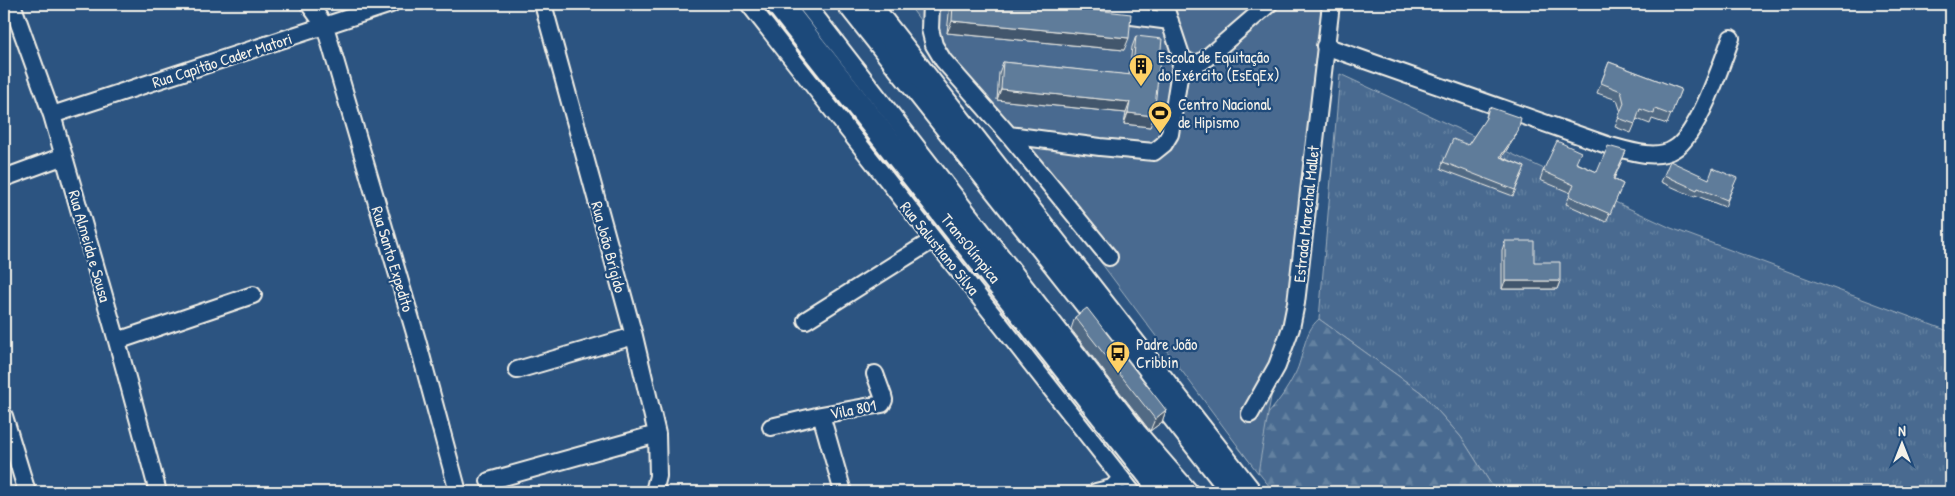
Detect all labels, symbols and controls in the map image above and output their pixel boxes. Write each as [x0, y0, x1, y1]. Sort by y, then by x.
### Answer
street label: Rua Capitão Cader Matori [149, 27, 295, 93]
place label: Escola de Equitação do Exército (EsEqEx) [1158, 46, 1280, 86]
building icon: Escola de Equitação do Exército (EsEqEx) [1128, 53, 1154, 87]
place label: Centro Nacional de Hipismo [1178, 93, 1272, 133]
sports icon: Centro Nacional de Hipismo [1147, 100, 1173, 134]
street label: Estrada Marechal Mallet [1288, 144, 1324, 283]
street label: Rua Almeida e Sousa [64, 188, 116, 304]
street label: Rua Salustiano Silva [895, 197, 985, 299]
street label: Rua João Brígido [586, 199, 632, 296]
street label: Rua Santo Expedito [366, 204, 420, 315]
street label: TransOlímpica [936, 208, 1006, 288]
place label: Padre João Cribbin [1136, 333, 1198, 373]
bus stop icon: Padre João Cribbin [1105, 340, 1131, 374]
street label: Vila 801 [828, 394, 878, 424]
north arrow [1878, 418, 1928, 468]
text: N [1898, 421, 1906, 440]

